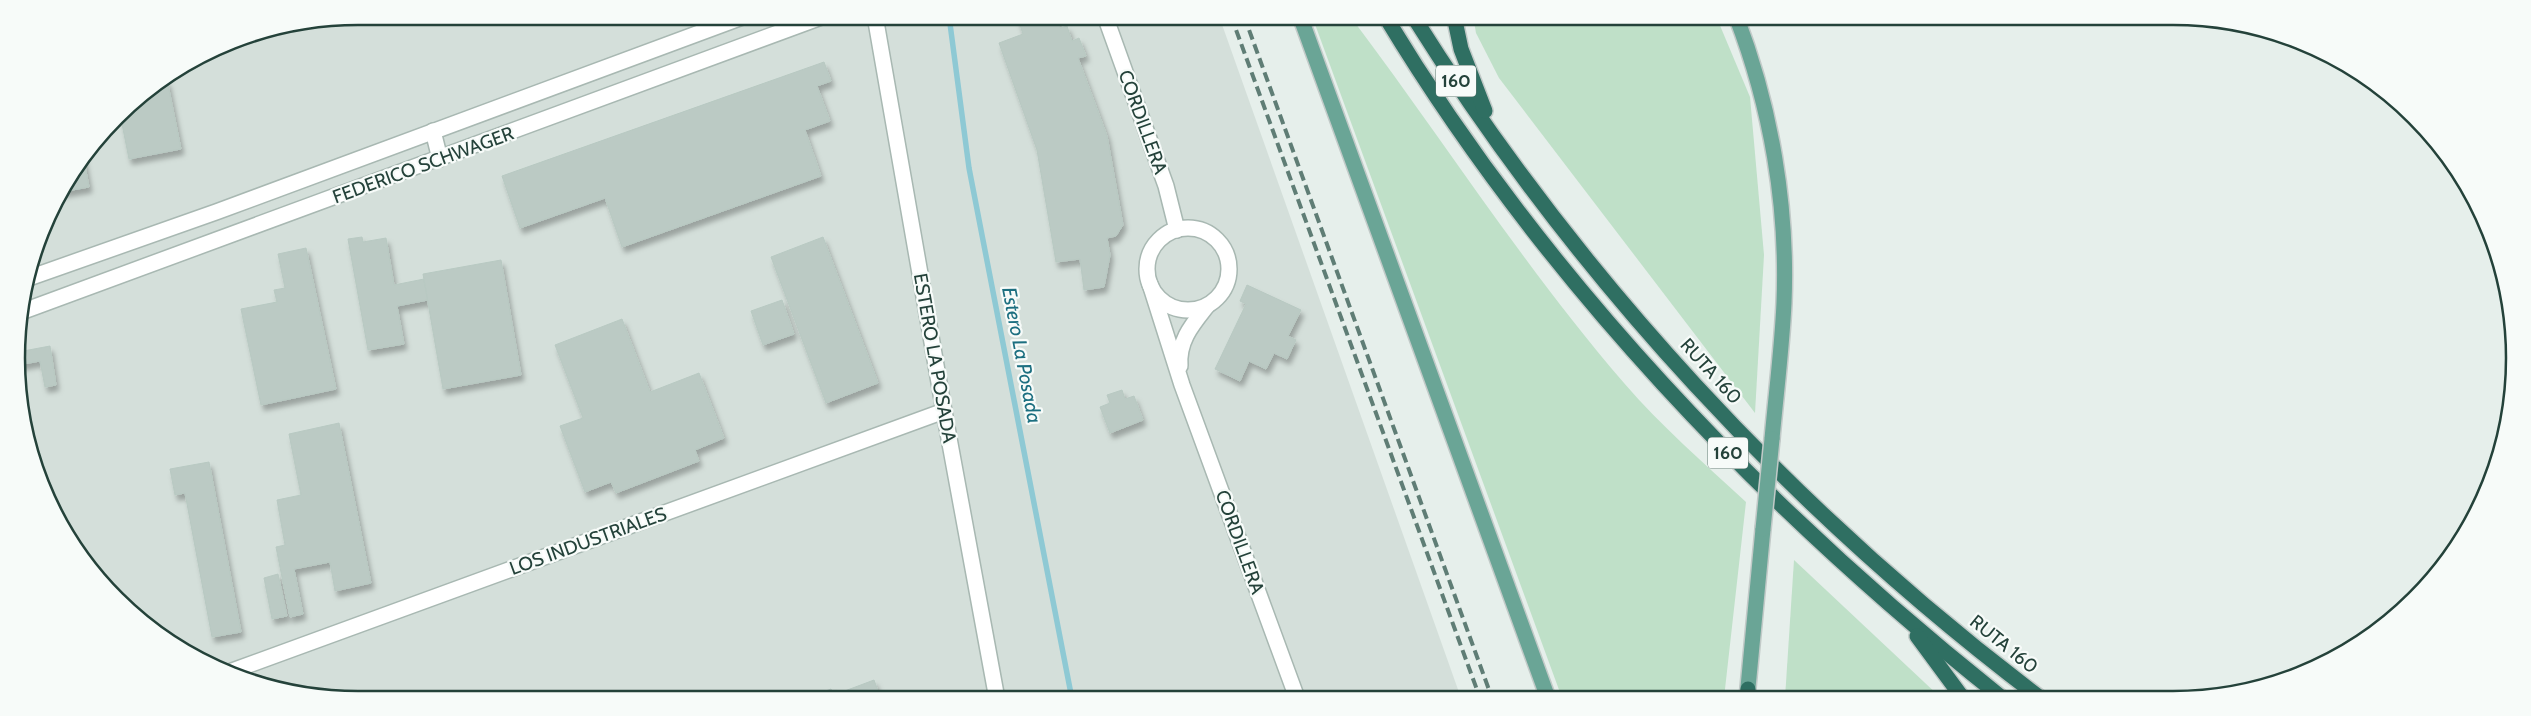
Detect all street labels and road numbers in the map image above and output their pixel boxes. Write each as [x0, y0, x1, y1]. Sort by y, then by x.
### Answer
road number: 160 [1436, 66, 1476, 96]
street label: CORDILLERA [1114, 67, 1173, 177]
street label: FEDERICO SCHWAGER [329, 121, 517, 209]
street label: ESTERO LA POSADA [909, 271, 961, 445]
street label: RUTA 160 [1676, 333, 1746, 409]
road number: 160 [1708, 438, 1748, 468]
street label: CORDILLERA [1211, 487, 1270, 597]
street label: LOS INDUSTRIALES [506, 502, 670, 580]
street label: RUTA 160 [1965, 610, 2043, 678]

